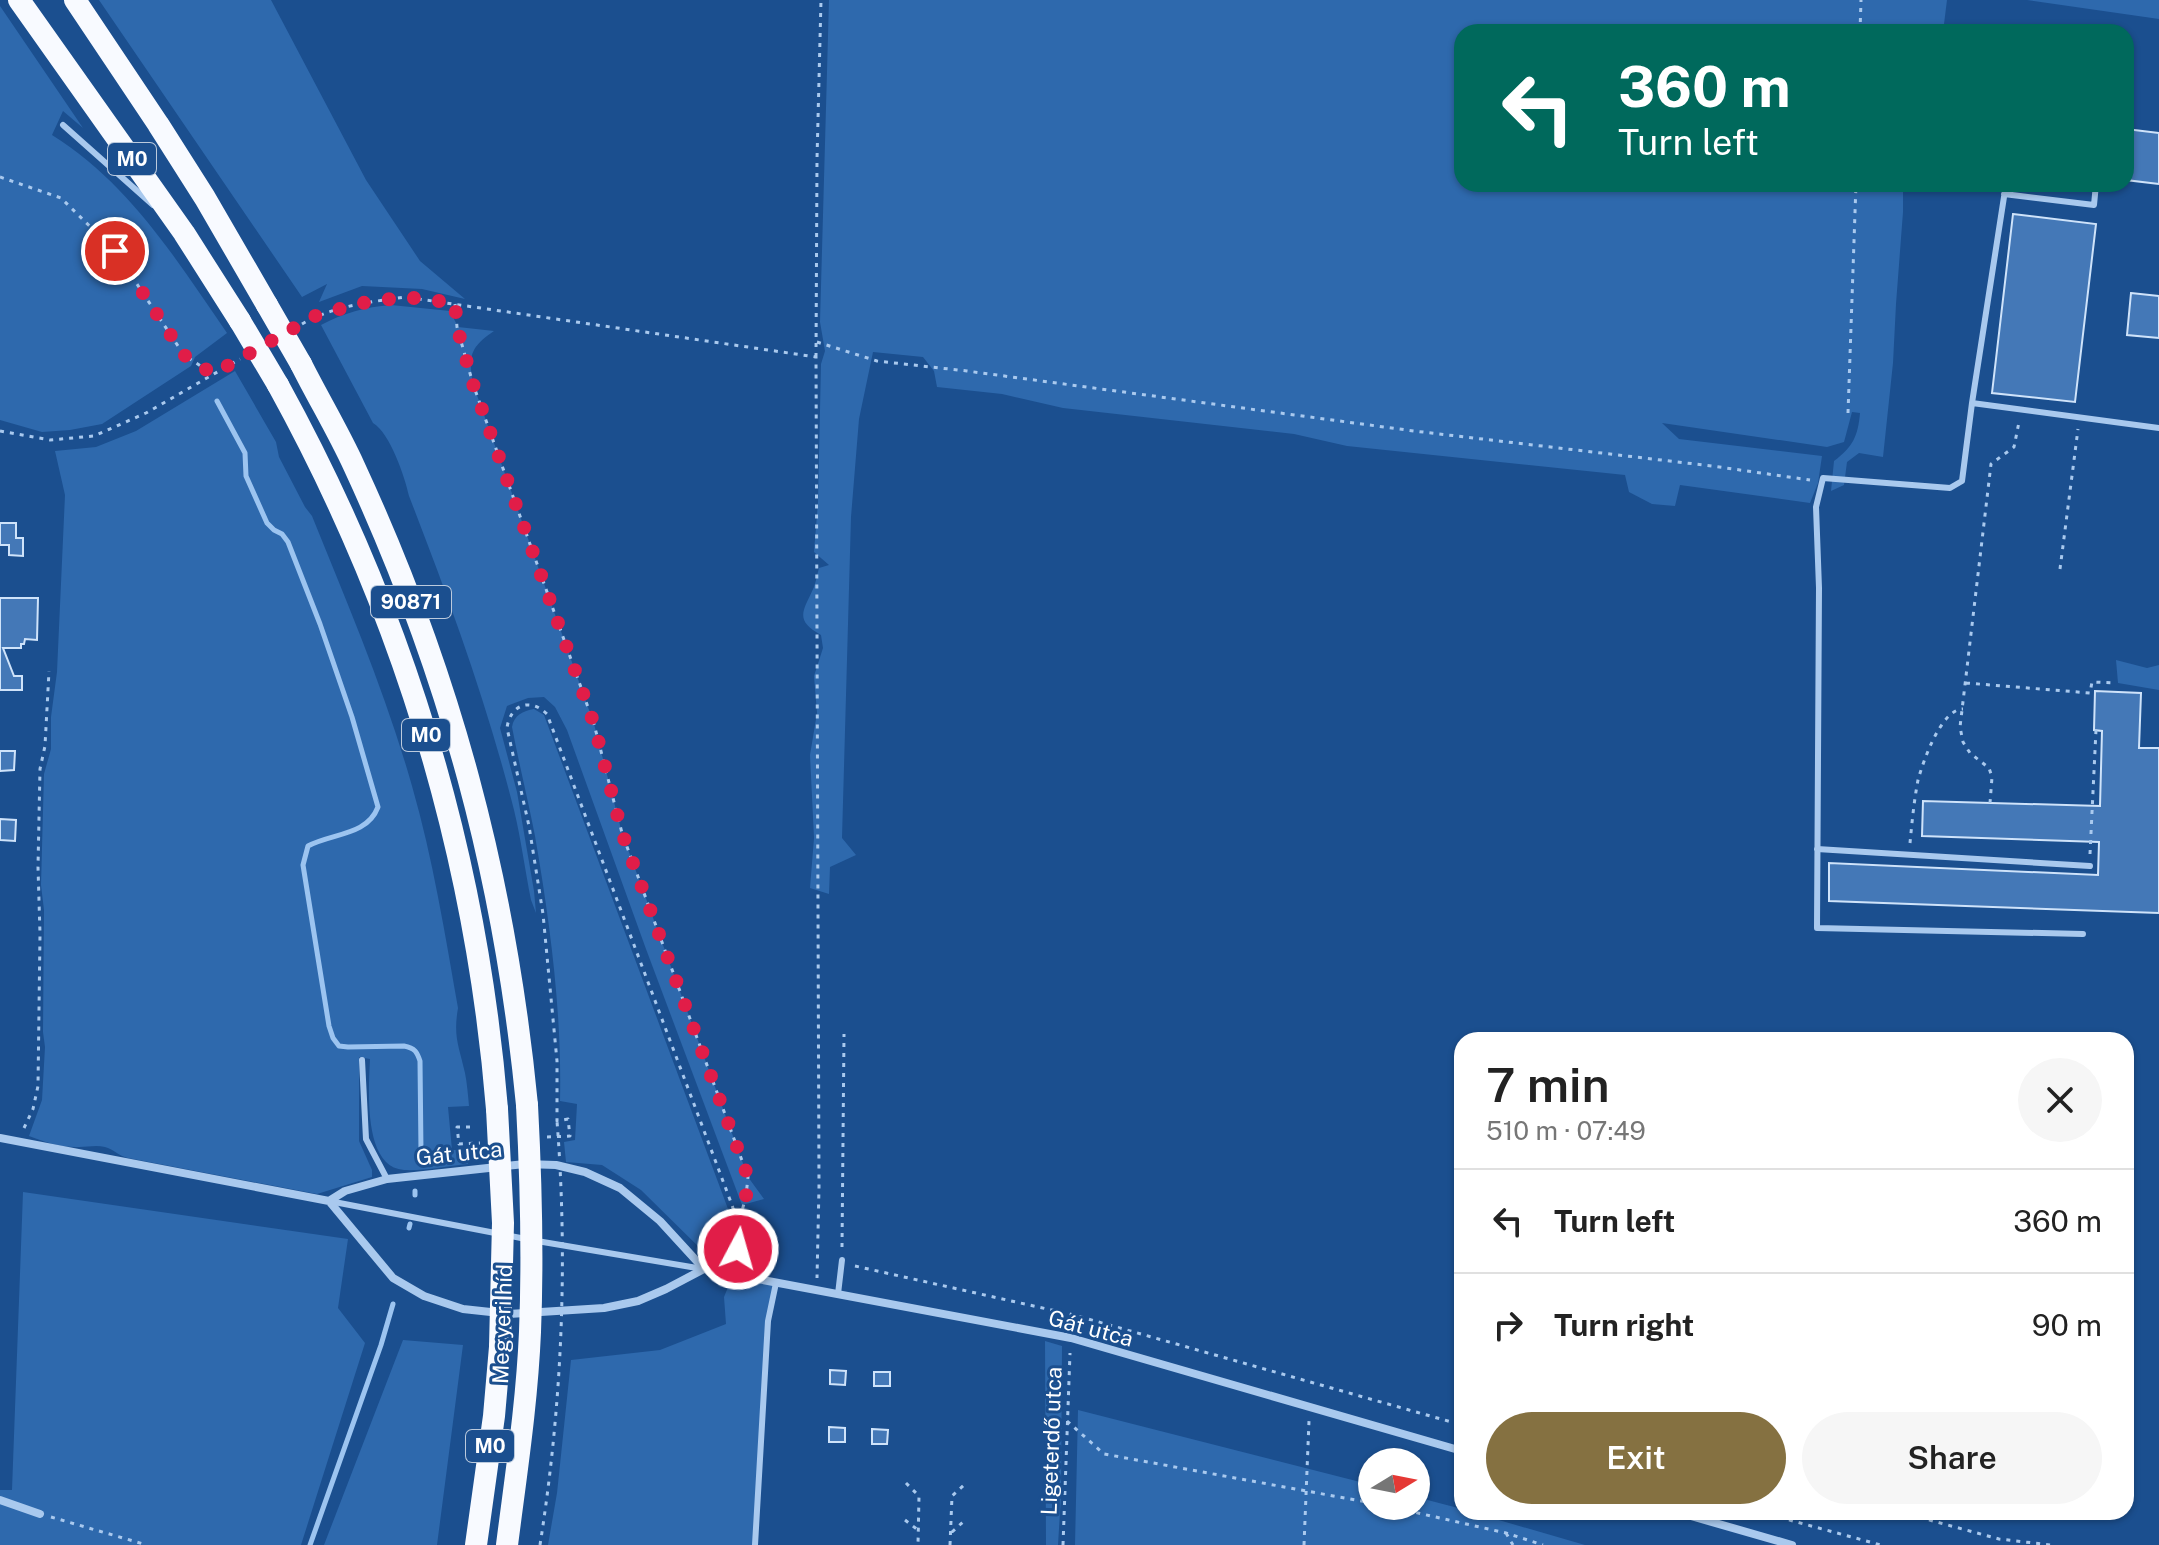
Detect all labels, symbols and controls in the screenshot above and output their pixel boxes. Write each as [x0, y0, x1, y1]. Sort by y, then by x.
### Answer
text: 360 m [1618, 54, 1791, 120]
icon: left [1486, 56, 1590, 160]
text: Turn left [1618, 121, 1759, 163]
road number: M0 [108, 143, 156, 175]
pin [81, 217, 149, 285]
icon: arrive [93, 229, 137, 273]
road number: 90871 [371, 586, 451, 618]
road number: M0 [402, 719, 450, 751]
text: 7 min [1486, 1056, 1610, 1113]
button: close [2018, 1058, 2102, 1142]
text: 510 m · 07:49 [1486, 1115, 1646, 1146]
street label: Gát utca [415, 1136, 503, 1170]
icon: left [1486, 1199, 1530, 1243]
text: Turn left [1554, 1203, 1675, 1239]
text: 360 m [2013, 1203, 2102, 1239]
position arrow [696, 1207, 780, 1291]
street label: Megyeri híd [487, 1264, 517, 1384]
icon: right [1486, 1303, 1530, 1347]
street label: Gát utca [1046, 1304, 1136, 1352]
text: Turn right [1554, 1307, 1694, 1343]
text: 90 m [2032, 1307, 2102, 1343]
street label: Ligeterdő utca [1035, 1366, 1067, 1516]
button: Exit [1486, 1412, 1786, 1504]
button: Share [1802, 1412, 2102, 1504]
road number: M0 [466, 1430, 514, 1462]
north arrow [1358, 1448, 1430, 1520]
map controls [1358, 1448, 1430, 1520]

